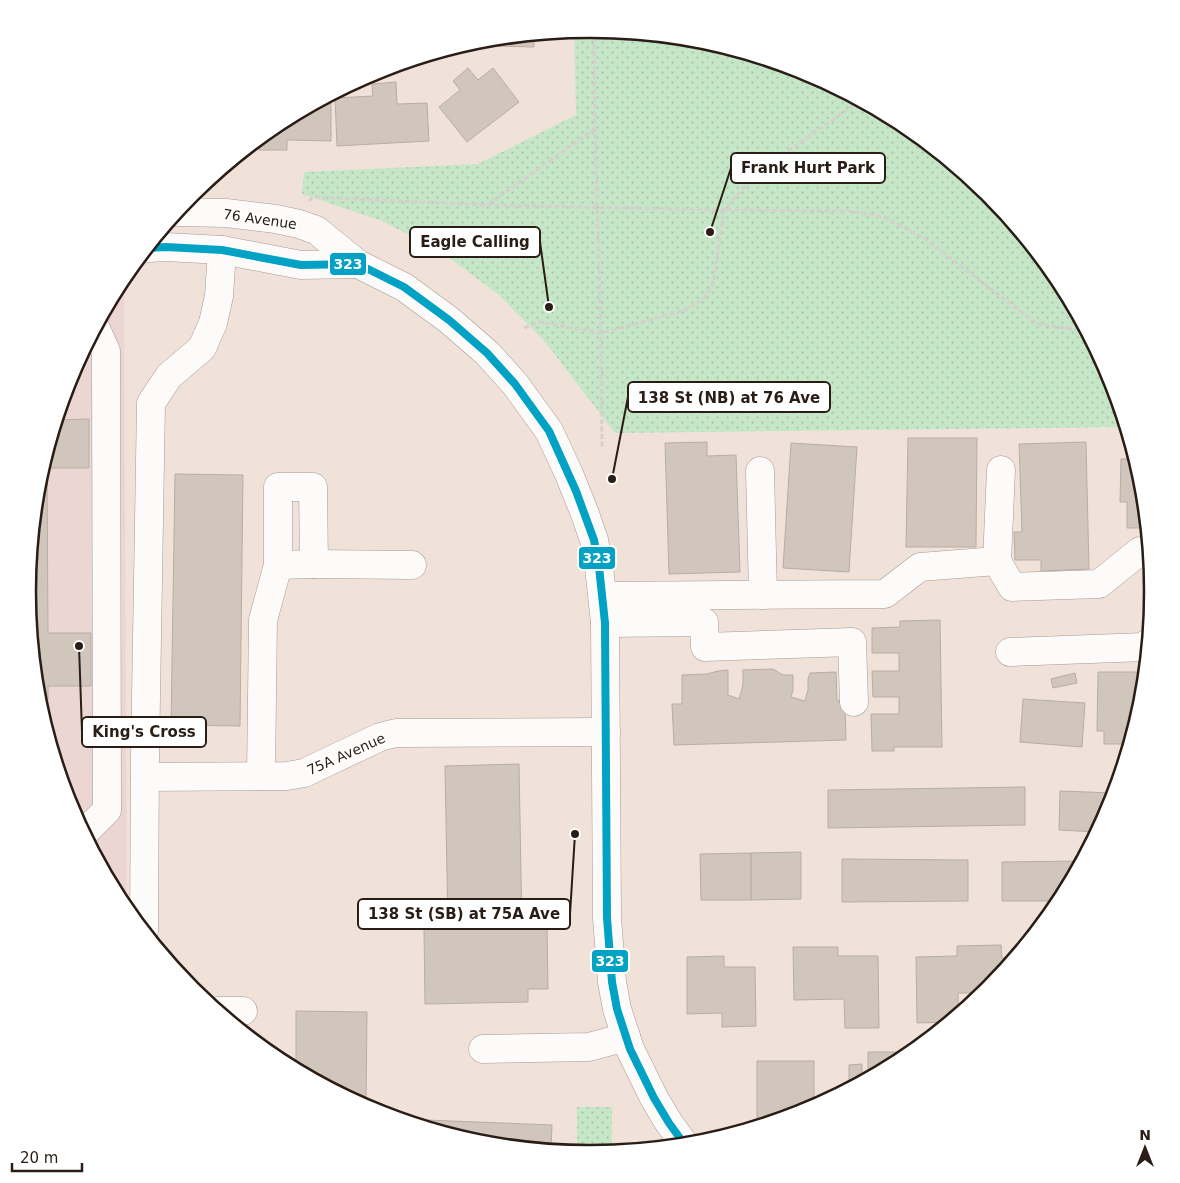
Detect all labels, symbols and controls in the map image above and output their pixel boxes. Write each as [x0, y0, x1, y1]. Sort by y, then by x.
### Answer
callout: Frank Hurt Park [731, 153, 885, 183]
text: Frank Hurt Park [741, 159, 876, 177]
street label: 76 Avenue [222, 206, 298, 232]
callout: Eagle Calling [410, 227, 540, 257]
text: Eagle Calling [420, 233, 530, 251]
line badge: 323 [329, 252, 367, 276]
text: 323 [333, 256, 363, 272]
callout: 138 St (NB) at 76 Ave [628, 382, 830, 412]
text: 138 St (NB) at 76 Ave [638, 389, 820, 407]
line badge: 323 [578, 546, 616, 570]
text: 323 [582, 550, 612, 566]
callout: King's Cross [82, 717, 206, 747]
text: King's Cross [92, 723, 196, 741]
street label: 75A Avenue [304, 730, 388, 778]
callout: 138 St (SB) at 75A Ave [358, 899, 570, 929]
text: 138 St (SB) at 75A Ave [368, 905, 560, 923]
line badge: 323 [591, 949, 629, 973]
text: 323 [595, 953, 625, 969]
north arrow [1120, 1123, 1170, 1173]
text: N [1139, 1127, 1151, 1143]
scale bar [12, 1140, 82, 1172]
text: 20 m [20, 1149, 58, 1167]

